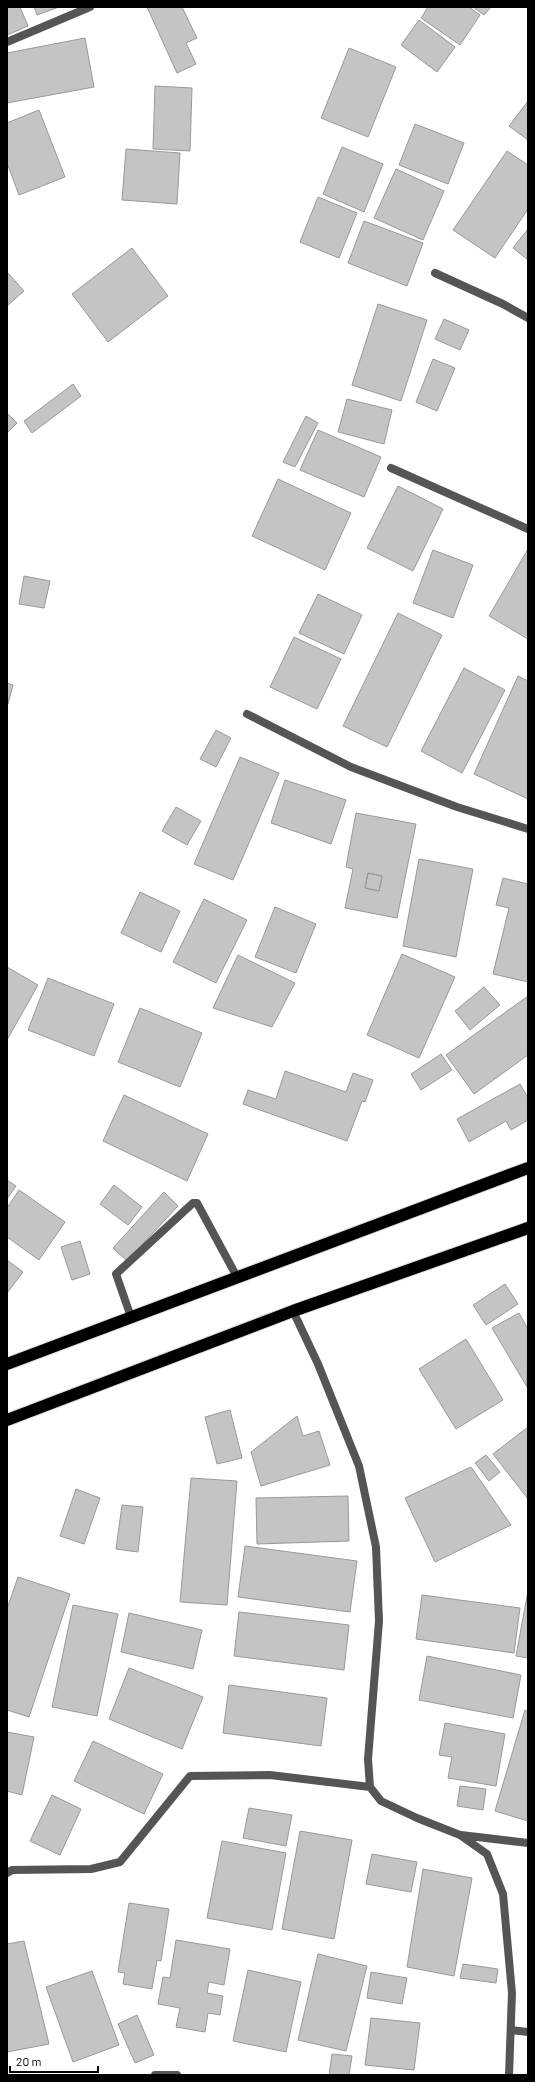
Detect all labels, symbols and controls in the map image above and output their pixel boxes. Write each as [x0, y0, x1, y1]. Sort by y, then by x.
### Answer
scale bar [10, 2048, 98, 2074]
text: 20 m [16, 2054, 42, 2068]

